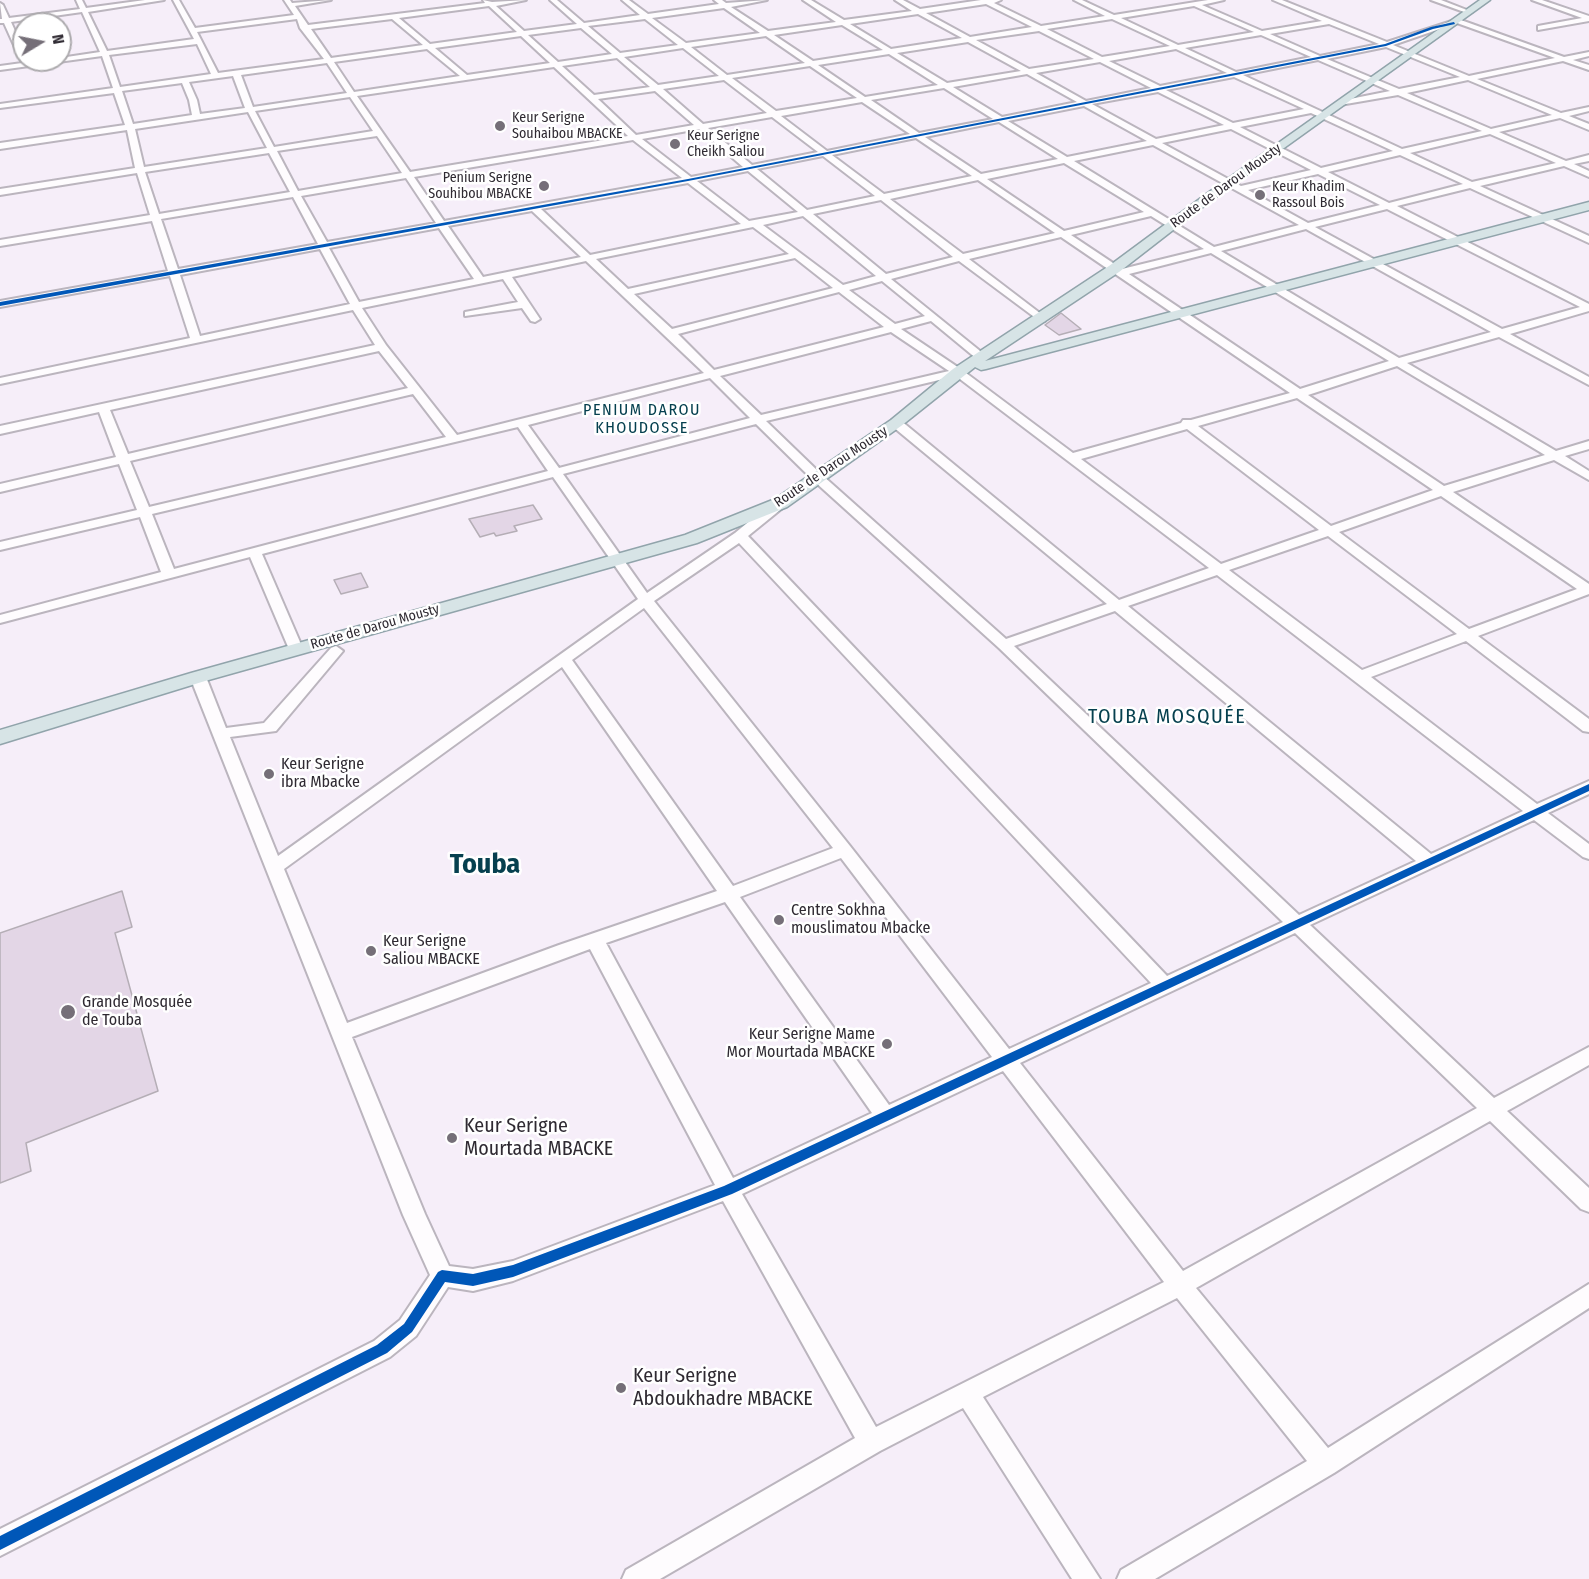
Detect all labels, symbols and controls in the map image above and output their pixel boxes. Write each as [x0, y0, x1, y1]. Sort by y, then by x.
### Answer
north arrow [12, 12, 72, 72]
text: N [48, 33, 68, 46]
place label: Keur Serigne Souhaibou MBACKE [512, 110, 623, 142]
marker: Keur Serigne Souhaibou MBACKE [493, 119, 507, 133]
place label: Keur Serigne Cheikh Saliou [687, 128, 765, 160]
marker: Keur Serigne Cheikh Saliou [668, 137, 682, 151]
street label: Route de Darou Mousty [1167, 140, 1285, 232]
place label: Penium Serigne Souhibou MBACKE [428, 170, 532, 202]
marker: Penium Serigne Souhibou MBACKE [537, 179, 551, 193]
place label: Keur Khadim Rassoul Bois [1272, 179, 1345, 212]
marker: Keur Khadim Rassoul Bois [1253, 188, 1267, 202]
district label: PENIUM DAROU KHOUDOSSE [583, 401, 701, 439]
street label: Route de Darou Mousty [771, 423, 891, 511]
street label: Route de Darou Mousty [309, 601, 441, 653]
district label: TOUBA MOSQUÉE [1088, 705, 1246, 729]
place label: Keur Serigne ibra Mbacke [281, 755, 364, 793]
marker: Keur Serigne ibra Mbacke [262, 767, 276, 781]
district label: Touba [450, 848, 520, 882]
place label: Centre Sokhna mouslimatou Mbacke [791, 901, 931, 939]
marker: Centre Sokhna mouslimatou Mbacke [772, 913, 786, 927]
place label: Keur Serigne Saliou MBACKE [383, 932, 480, 970]
marker: Keur Serigne Saliou MBACKE [364, 944, 378, 958]
place label: Grande Mosquée de Touba [82, 993, 192, 1031]
marker: Grande Mosquée de Touba [59, 1003, 77, 1021]
place label: Keur Serigne Mame Mor Mourtada MBACKE [727, 1025, 875, 1063]
marker: Keur Serigne Mame Mor Mourtada MBACKE [880, 1037, 894, 1051]
place label: Keur Serigne Mourtada MBACKE [464, 1114, 613, 1161]
marker: Keur Serigne Mourtada MBACKE [445, 1131, 459, 1145]
place label: Keur Serigne Abdoukhadre MBACKE [633, 1364, 813, 1411]
marker: Keur Serigne Abdoukhadre MBACKE [614, 1381, 628, 1395]

